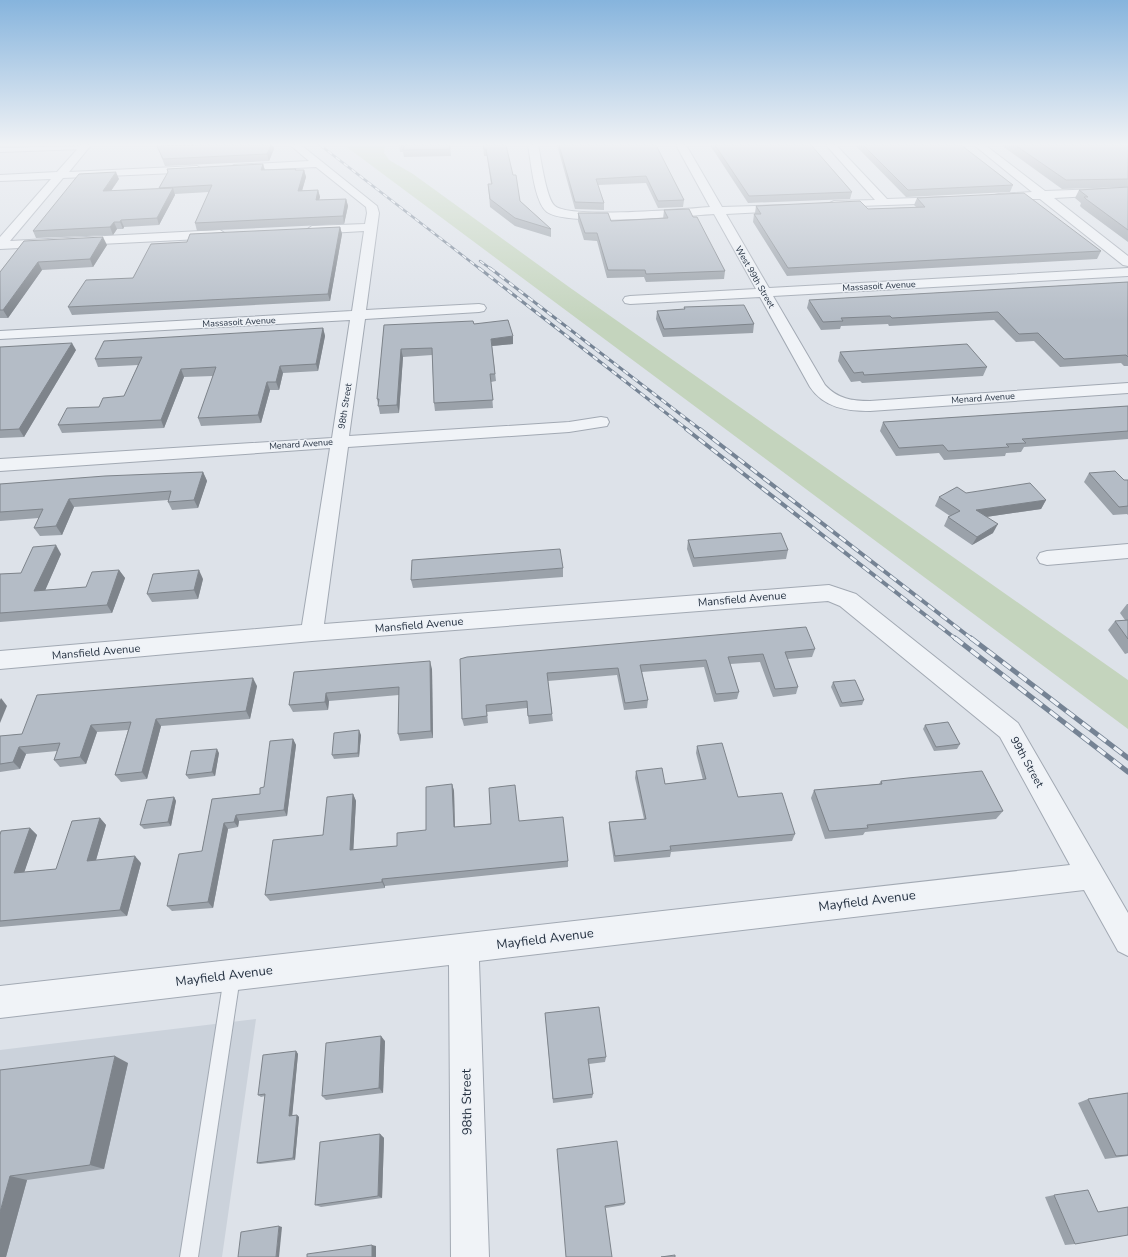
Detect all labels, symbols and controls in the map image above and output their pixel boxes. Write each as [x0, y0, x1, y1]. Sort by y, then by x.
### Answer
street label: West 99th Street [732, 244, 778, 311]
street label: Massasoit Avenue [842, 278, 916, 294]
street label: Massasoit Avenue [202, 314, 276, 330]
street label: 98th Street [335, 382, 355, 430]
street label: Menard Avenue [951, 390, 1015, 406]
street label: Menard Avenue [269, 436, 333, 452]
street label: Mansfield Avenue [697, 588, 787, 610]
street label: Mansfield Avenue [374, 614, 464, 636]
street label: Mansfield Avenue [51, 641, 141, 663]
street label: 99th Street [1007, 734, 1047, 790]
street label: Mayfield Avenue [817, 886, 917, 916]
street label: Mayfield Avenue [495, 924, 595, 954]
street label: Mayfield Avenue [174, 961, 274, 991]
street label: 98th Street [457, 1068, 477, 1135]

